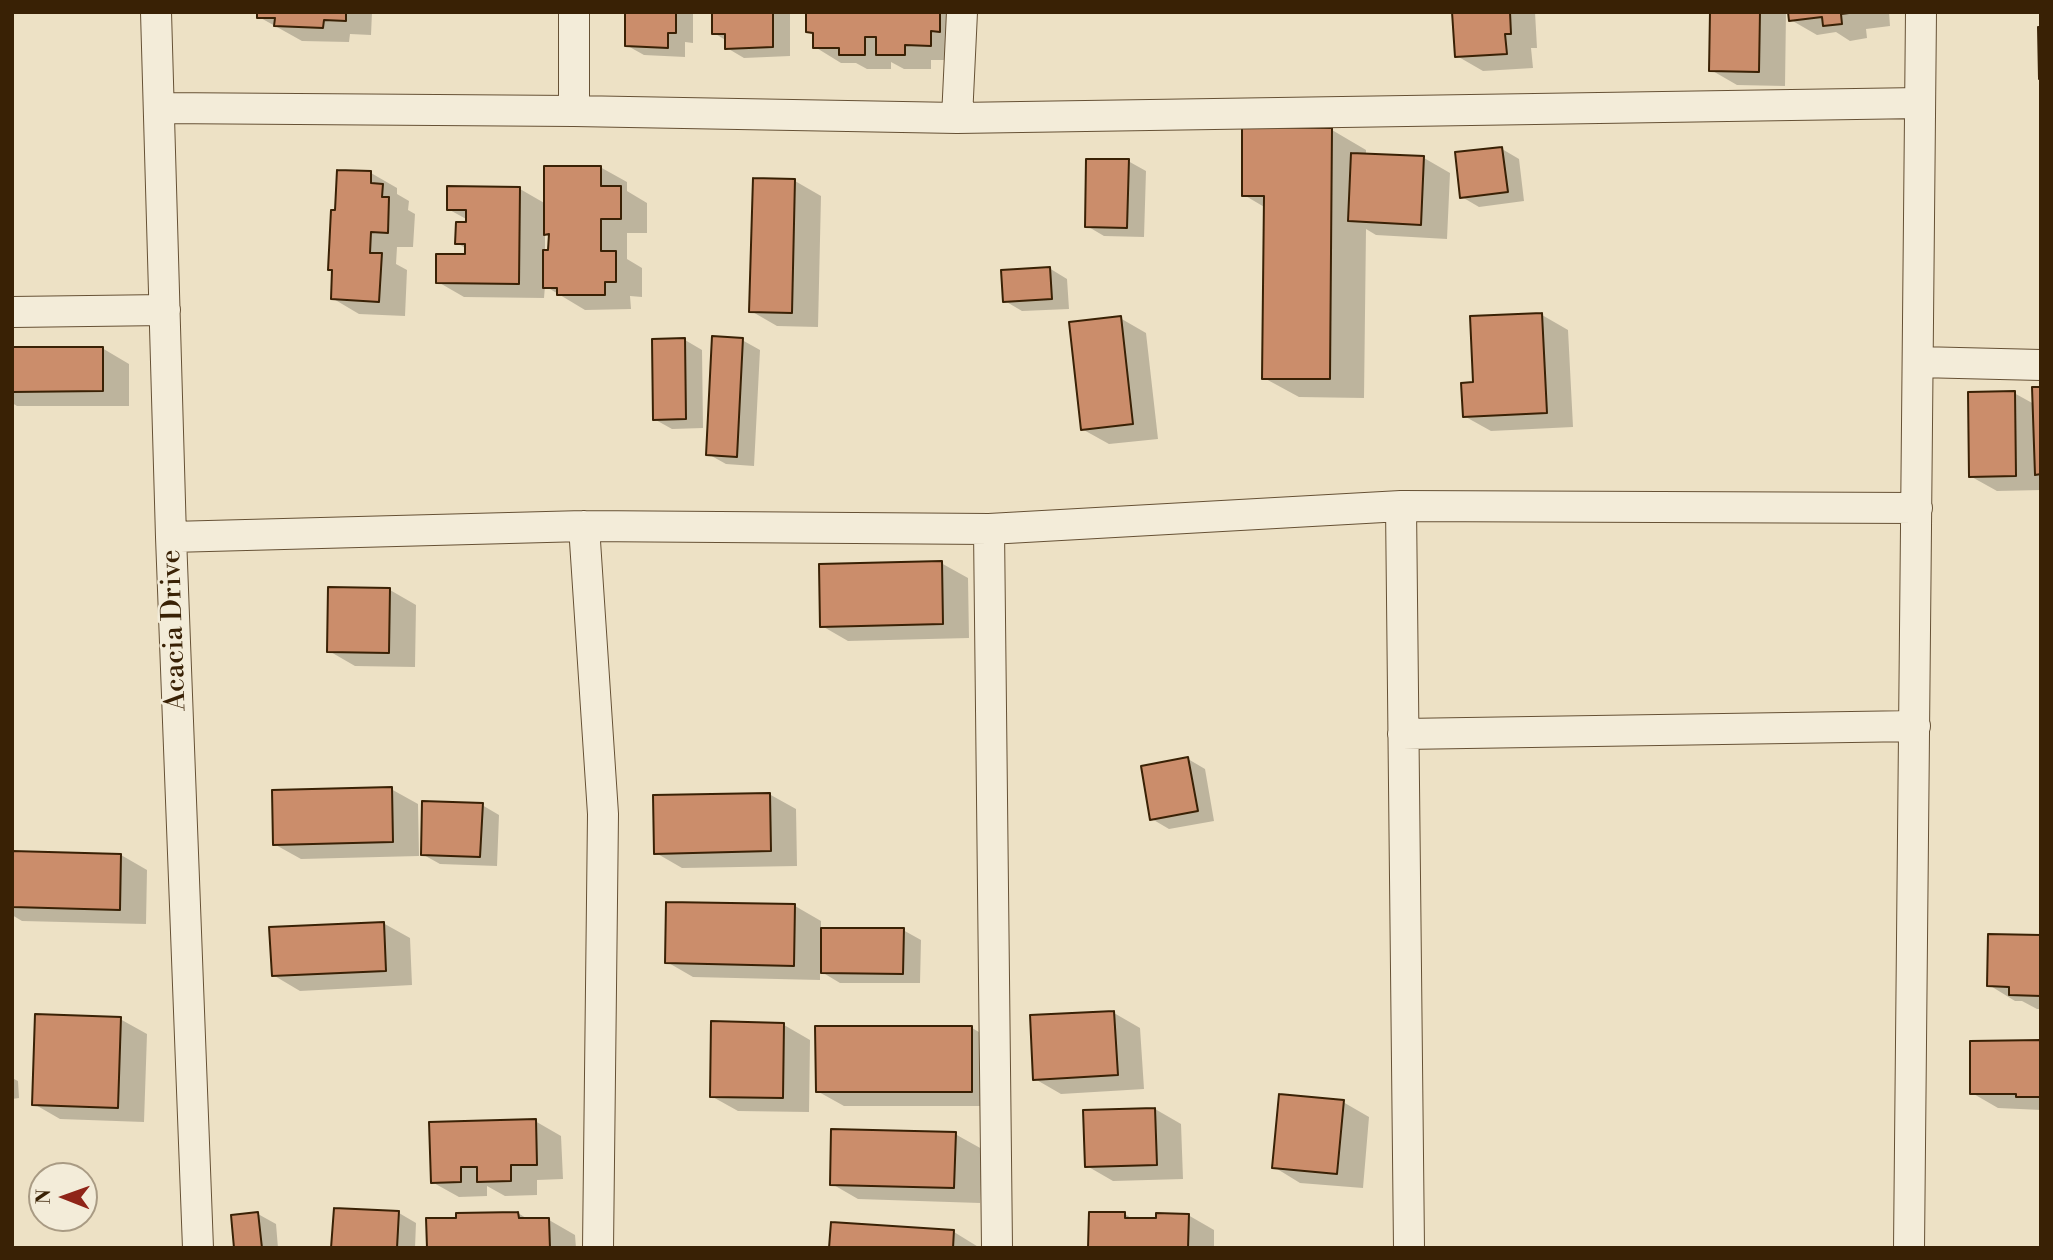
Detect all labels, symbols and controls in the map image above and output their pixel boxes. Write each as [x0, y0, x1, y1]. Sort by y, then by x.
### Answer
street label: Acacia Drive [155, 549, 195, 711]
north arrow [28, 1162, 98, 1232]
text: N [32, 1189, 56, 1204]

